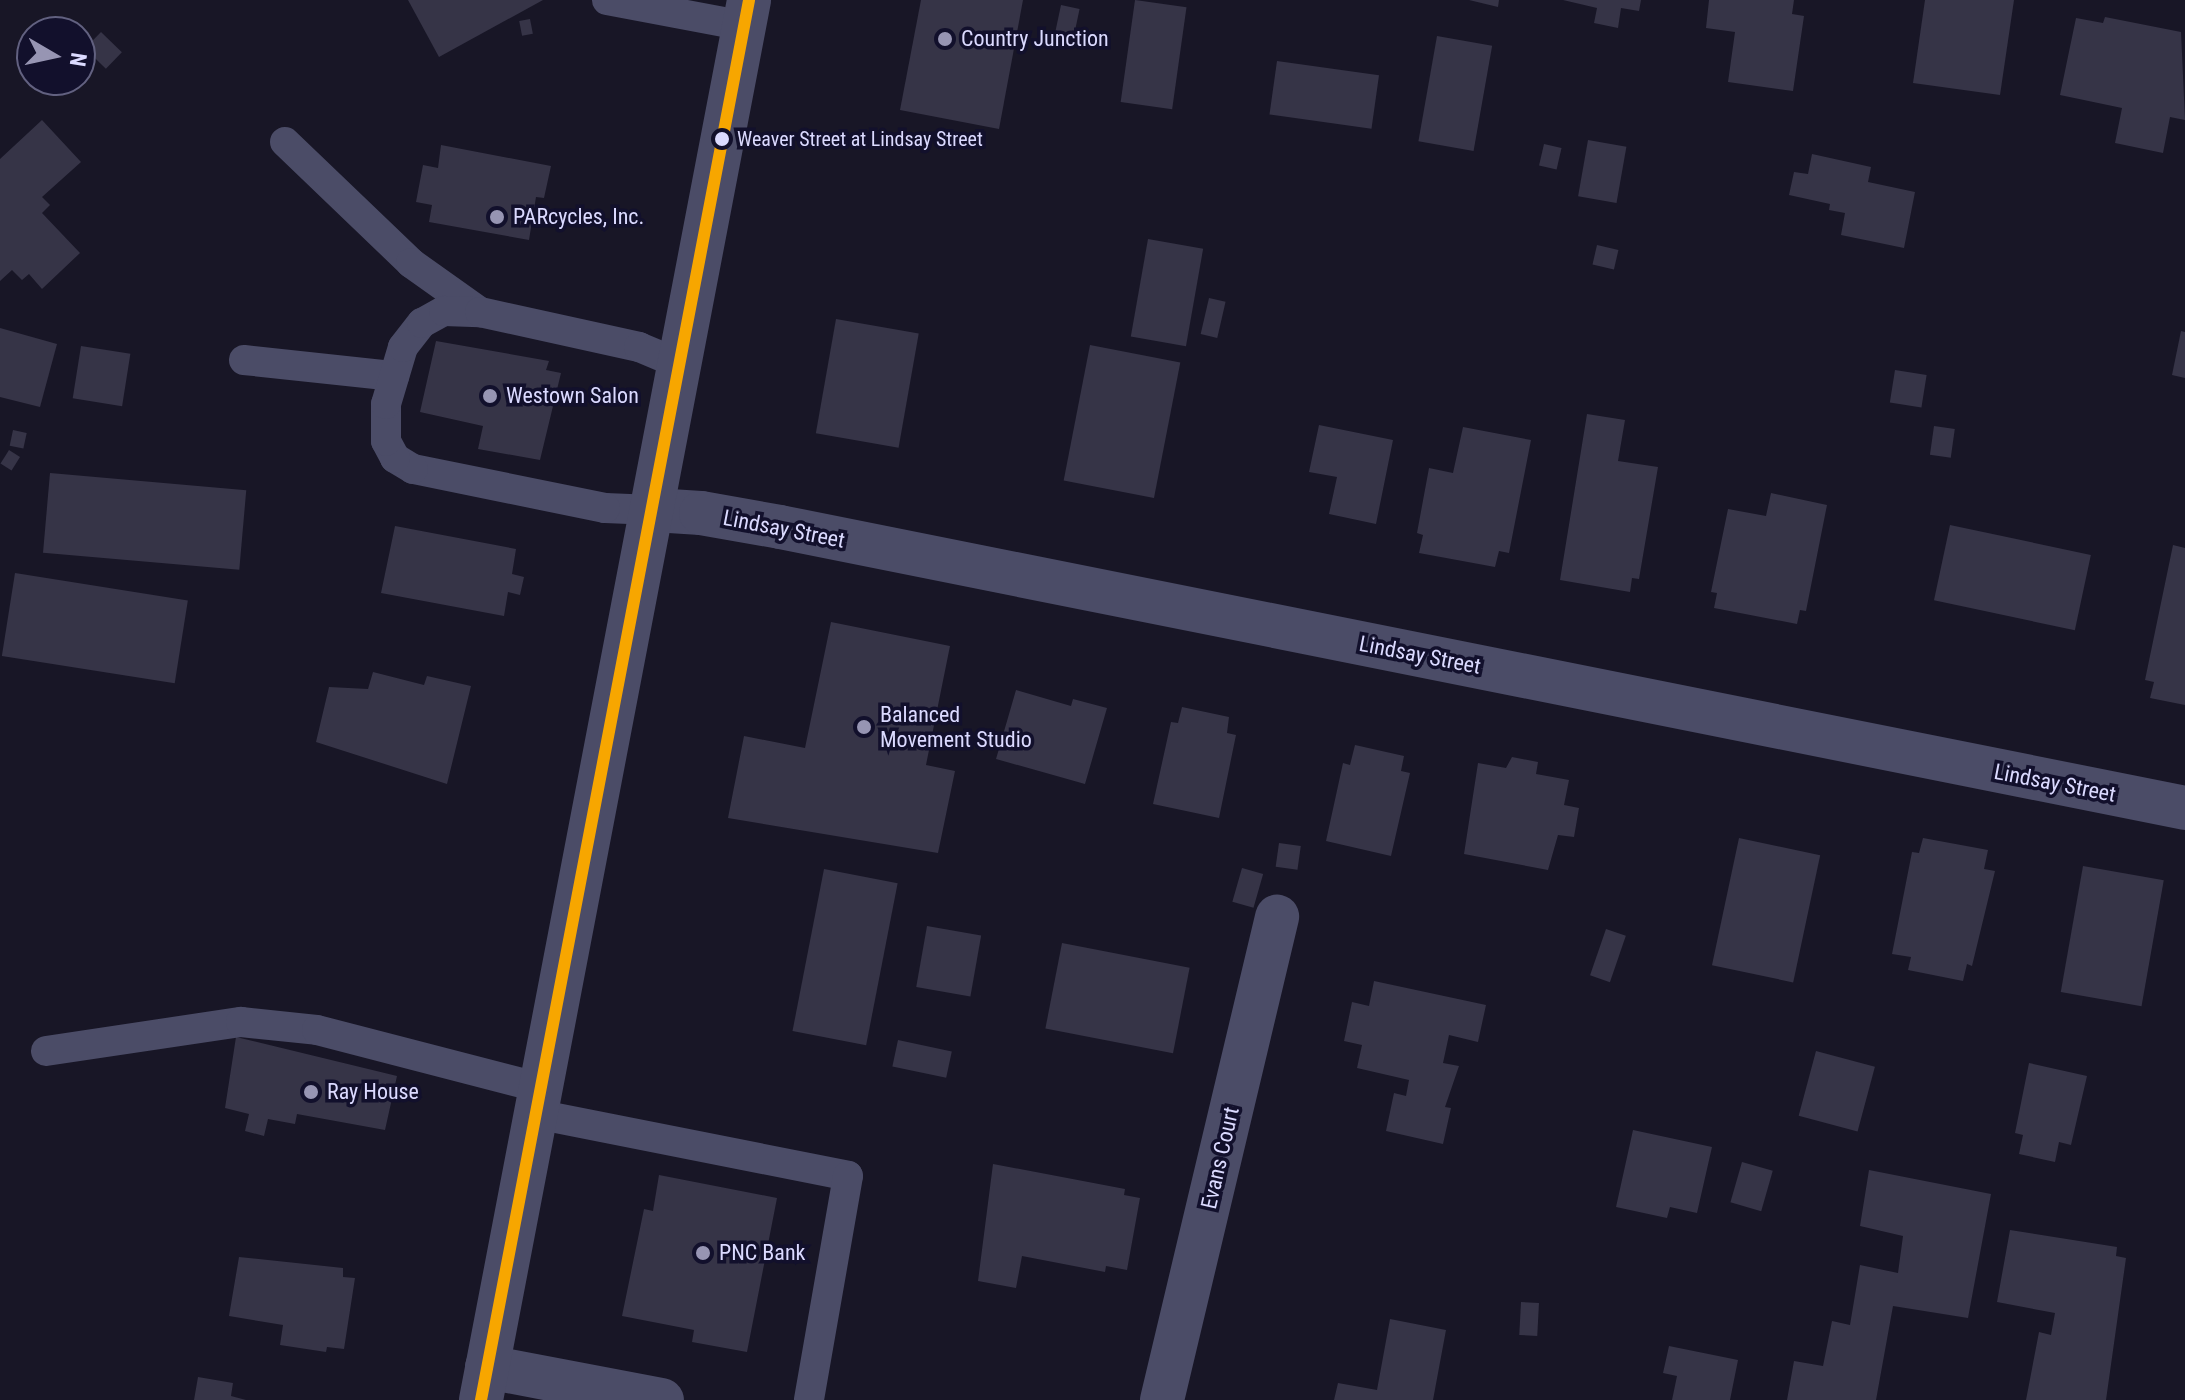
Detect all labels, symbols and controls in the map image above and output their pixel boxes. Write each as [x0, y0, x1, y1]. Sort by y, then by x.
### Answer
north arrow [16, 16, 96, 96]
place label: Country Junction [961, 26, 1109, 52]
marker: Country Junction [936, 30, 954, 48]
text: N [65, 51, 92, 68]
place label: Weaver Street at Lindsay Street [737, 127, 983, 151]
marker: Weaver Street at Lindsay Street [714, 131, 730, 147]
place label: PARcycles, Inc. [513, 204, 644, 230]
marker: PARcycles, Inc. [488, 208, 506, 226]
place label: Westown Salon [506, 383, 639, 409]
marker: Westown Salon [481, 387, 499, 405]
street label: Lindsay Street [721, 504, 847, 554]
street label: Lindsay Street [1357, 630, 1483, 680]
place label: Balanced Movement Studio [880, 701, 1032, 752]
marker: Balanced Movement Studio [855, 718, 873, 736]
street label: Lindsay Street [1992, 758, 2118, 808]
place label: Ray House [327, 1079, 419, 1105]
marker: Ray House [302, 1083, 320, 1101]
street label: Evans Court [1195, 1104, 1245, 1212]
place label: PNC Bank [719, 1240, 805, 1266]
marker: PNC Bank [694, 1244, 712, 1262]

